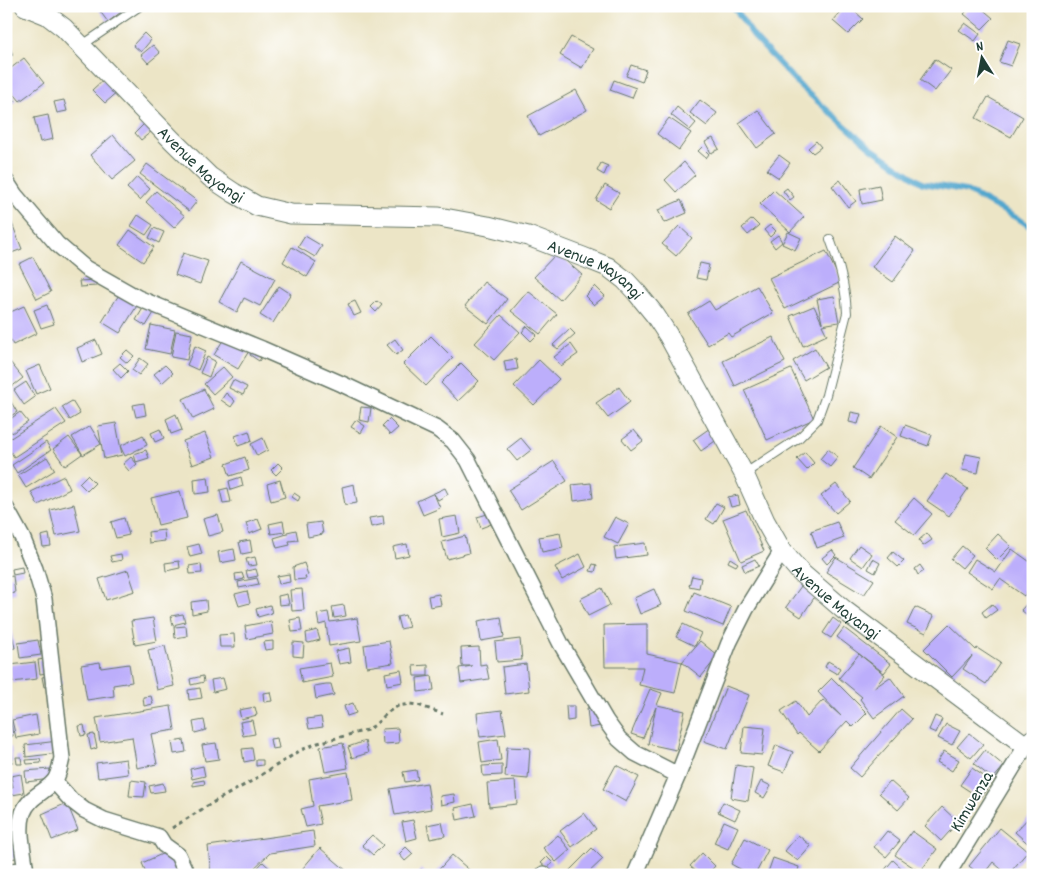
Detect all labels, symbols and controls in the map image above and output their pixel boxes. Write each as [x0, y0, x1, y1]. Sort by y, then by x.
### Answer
north arrow [956, 32, 1006, 82]
text: N [975, 37, 985, 58]
street label: Avenue Mayangi [150, 122, 248, 211]
street label: Avenue Mayangi [543, 235, 648, 306]
street label: Avenue Mayangi [784, 560, 884, 647]
street label: Kimwenza [945, 767, 1001, 837]

